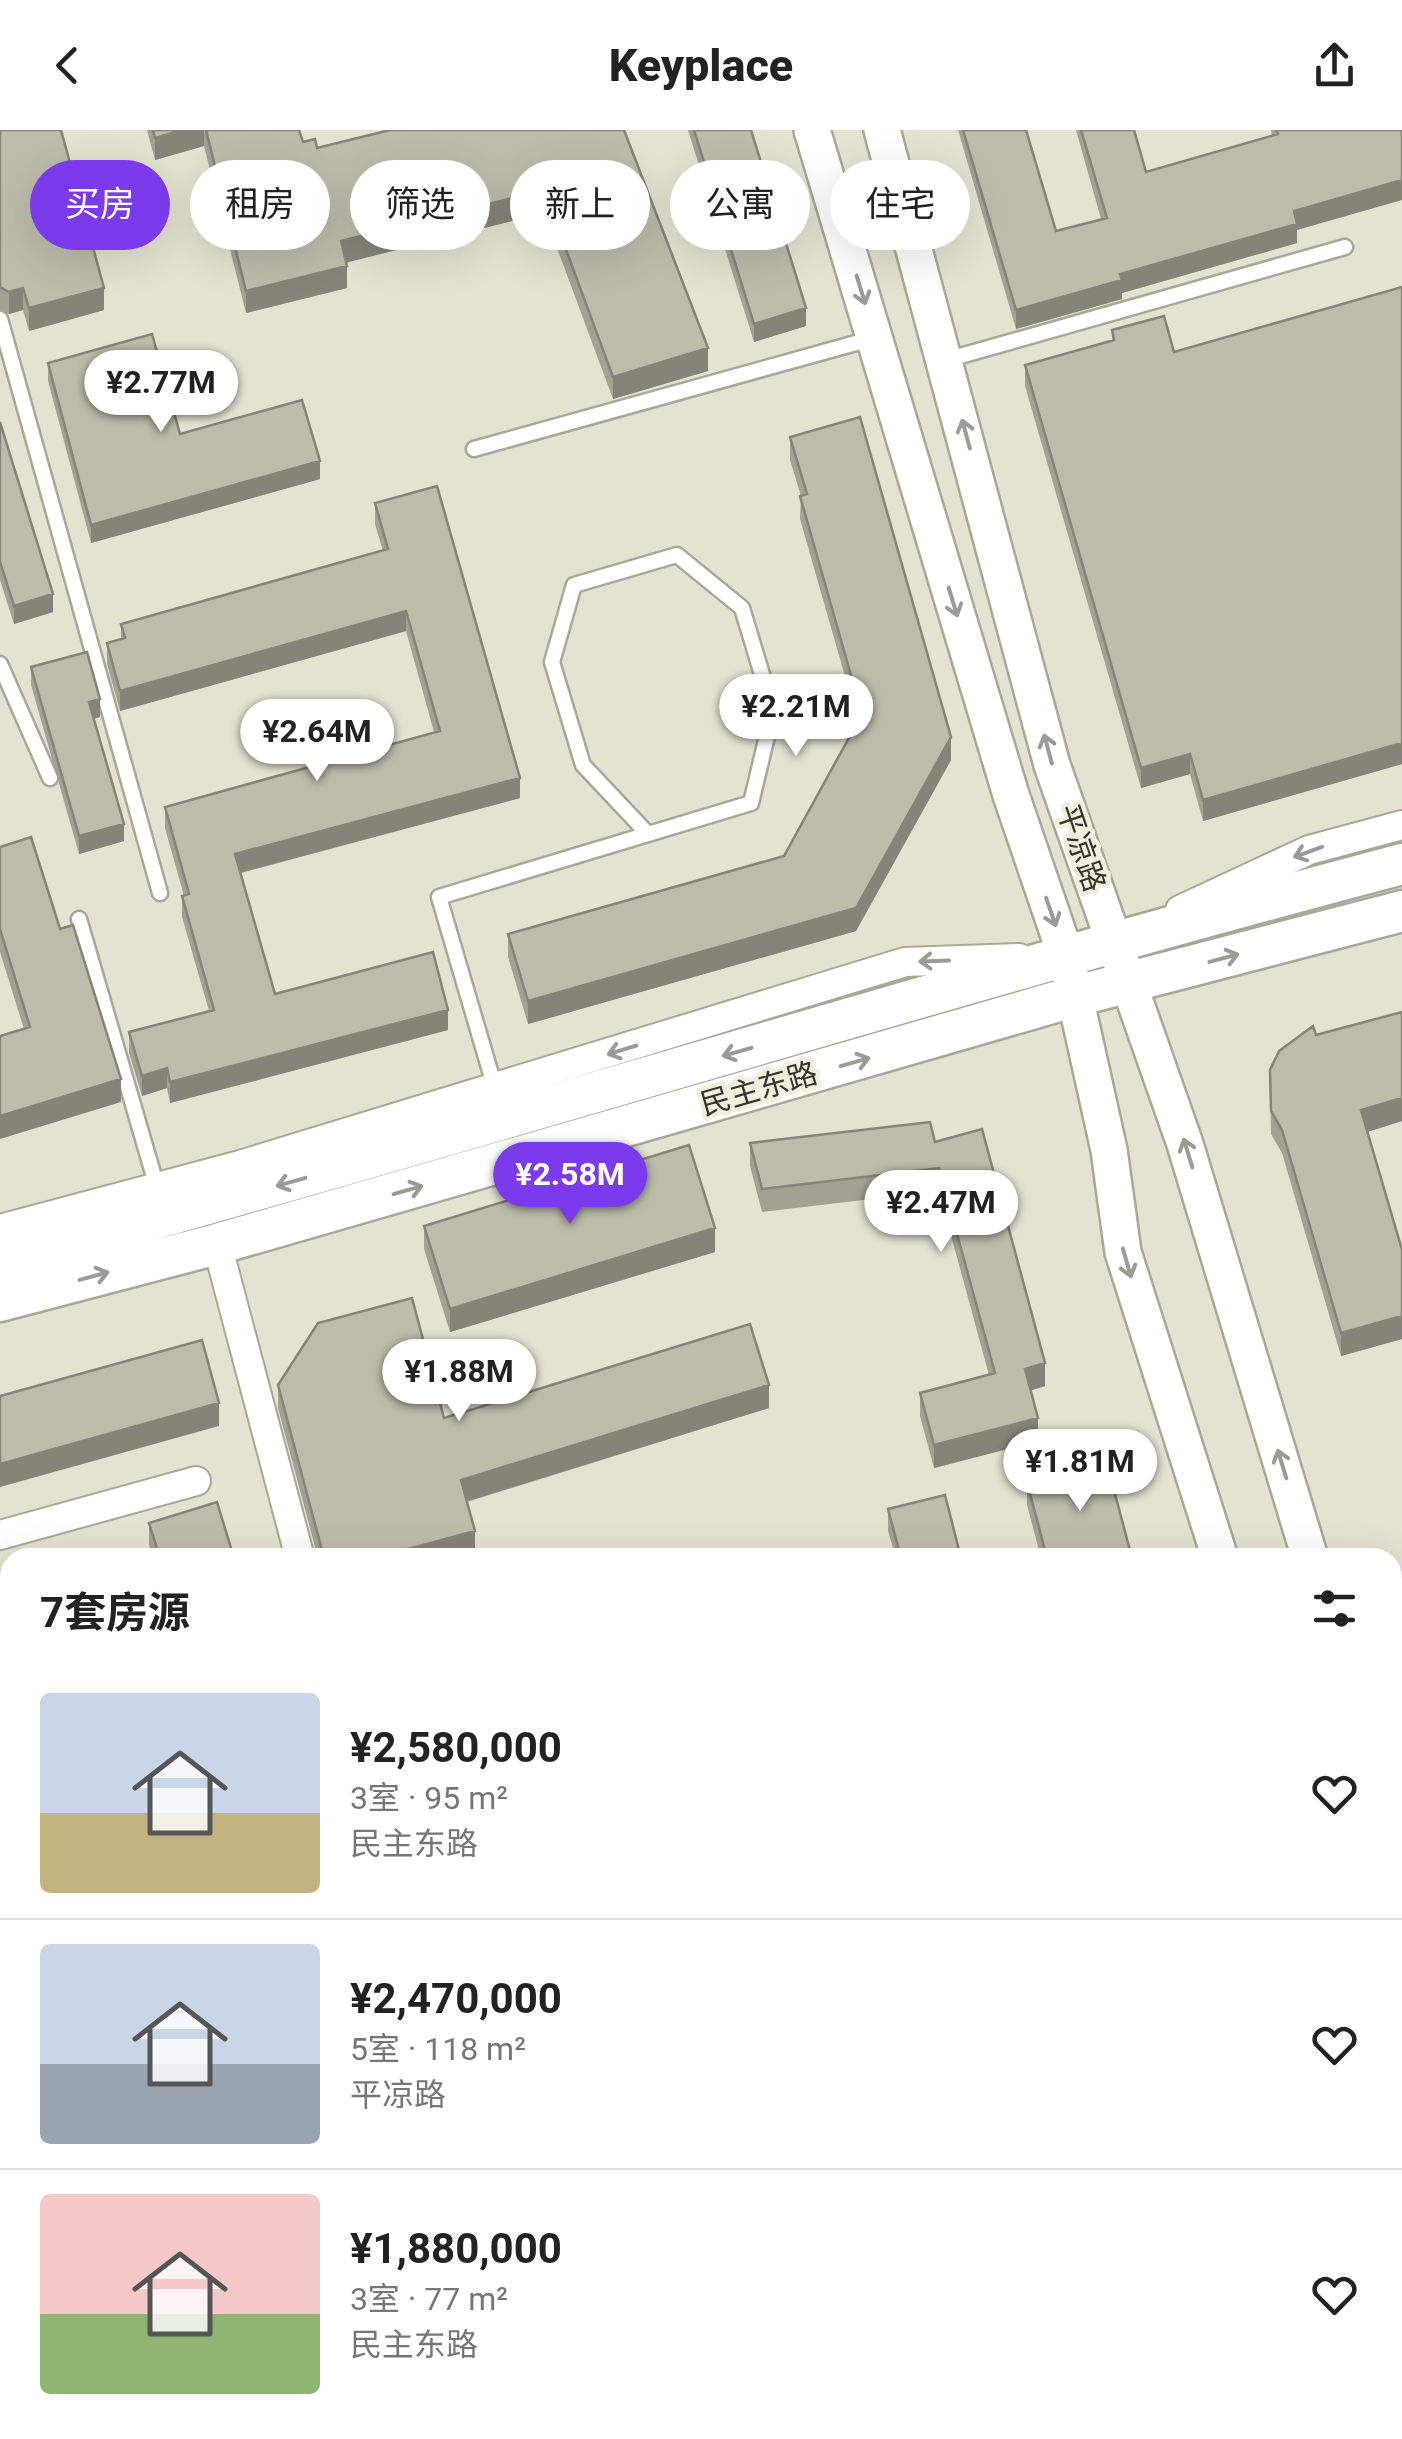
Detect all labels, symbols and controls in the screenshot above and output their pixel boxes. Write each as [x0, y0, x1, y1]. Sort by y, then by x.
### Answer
icon: back [40, 38, 95, 93]
icon: share [1307, 38, 1362, 93]
text: Keyplace [609, 39, 793, 92]
chip: 买房 [30, 160, 170, 250]
chip: 租房 [190, 160, 330, 250]
chip: 筛选 [350, 160, 490, 250]
chip: 新上 [510, 160, 650, 250]
chip: 公寓 [670, 160, 810, 250]
chip: 住宅 [830, 160, 970, 250]
one-way arrow [853, 274, 871, 306]
pin: ¥2.77M [80, 350, 242, 435]
text: ¥2.77M [106, 363, 216, 401]
one-way arrow [955, 419, 974, 451]
one-way arrow [945, 586, 963, 617]
pin: ¥2.21M [715, 674, 877, 759]
text: ¥2.21M [741, 687, 851, 725]
pin: ¥2.64M [236, 699, 398, 784]
text: ¥2.64M [262, 712, 372, 750]
one-way arrow [1038, 734, 1057, 765]
street label: 平凉路 [1050, 800, 1113, 896]
one-way arrow [1294, 844, 1324, 862]
one-way arrow [1043, 895, 1061, 926]
one-way arrow [1207, 948, 1239, 966]
one-way arrow [918, 951, 950, 970]
one-way arrow [607, 1042, 638, 1060]
one-way arrow [722, 1044, 753, 1062]
one-way arrow [839, 1052, 870, 1070]
street label: 民主东路 [696, 1055, 821, 1122]
one-way arrow [1178, 1138, 1196, 1169]
pin: ¥2.58M [489, 1142, 651, 1227]
text: ¥2.58M [515, 1155, 625, 1193]
pin: ¥2.47M [860, 1170, 1022, 1255]
one-way arrow [275, 1174, 307, 1192]
one-way arrow [391, 1179, 423, 1198]
text: ¥2.47M [886, 1183, 996, 1221]
one-way arrow [1119, 1247, 1137, 1279]
one-way arrow [77, 1266, 109, 1284]
pin: ¥1.88M [378, 1339, 540, 1424]
text: ¥1.88M [404, 1352, 514, 1390]
pin: ¥1.81M [999, 1429, 1161, 1514]
text: ¥1.81M [1025, 1442, 1135, 1480]
one-way arrow [1272, 1449, 1290, 1480]
icon: filters [1307, 1581, 1362, 1636]
text: 7套房源 [40, 1588, 190, 1637]
text: ¥2,580,000 [350, 1723, 562, 1772]
icon: home [120, 1733, 240, 1853]
icon: heart [1307, 1766, 1362, 1821]
text: 3室 · 95 m² [350, 1779, 508, 1817]
text: 民主东路 [350, 1825, 478, 1863]
text: ¥2,470,000 [350, 1974, 562, 2023]
icon: home [120, 1984, 240, 2104]
icon: heart [1307, 2017, 1362, 2072]
text: 5室 · 118 m² [350, 2030, 526, 2068]
text: 平凉路 [350, 2076, 446, 2114]
text: ¥1,880,000 [350, 2224, 562, 2273]
icon: home [120, 2234, 240, 2354]
icon: heart [1307, 2267, 1362, 2322]
text: 3室 · 77 m² [350, 2280, 508, 2318]
text: 民主东路 [350, 2326, 478, 2364]

